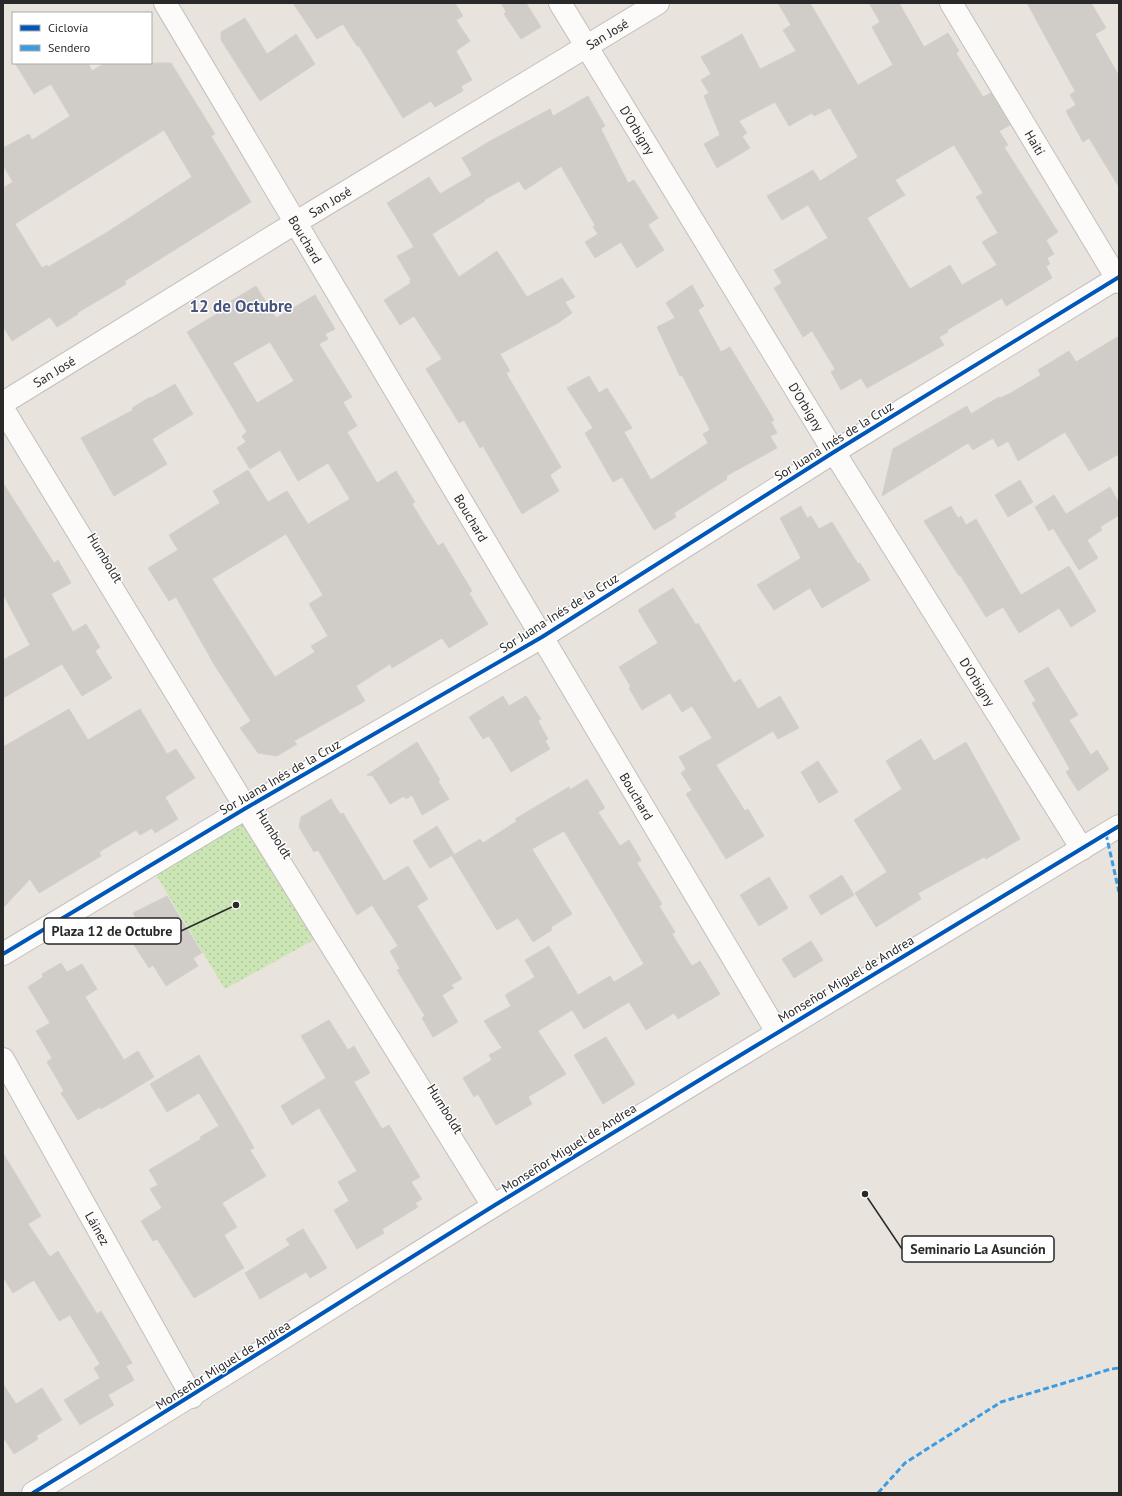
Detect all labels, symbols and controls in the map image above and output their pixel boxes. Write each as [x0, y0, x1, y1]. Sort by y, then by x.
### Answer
legend [12, 12, 152, 64]
street label: San José [583, 14, 632, 53]
text: Ciclovía [48, 20, 88, 35]
text: Sendero [48, 40, 90, 55]
street label: D'Orbigny [616, 103, 659, 158]
street label: Haití [1021, 127, 1049, 159]
street label: San José [306, 182, 354, 221]
street label: Bouchard [285, 212, 326, 266]
district label: 12 de Octubre [189, 295, 293, 317]
street label: San José [30, 352, 78, 391]
street label: D'Orbigny [785, 379, 828, 434]
street label: Sor Juana Inés de la Cruz [771, 397, 897, 485]
street label: Bouchard [450, 491, 492, 545]
street label: Humboldt [83, 530, 127, 587]
street label: Sor Juana Inés de la Cruz [496, 569, 622, 657]
street label: D'Orbigny [956, 654, 999, 709]
street label: Sor Juana Inés de la Cruz [216, 735, 344, 819]
street label: Bouchard [616, 769, 658, 823]
street label: Humboldt [252, 806, 296, 863]
callout: Plaza 12 de Octubre [44, 918, 181, 944]
text: Plaza 12 de Octubre [52, 922, 172, 940]
street label: Monseñor Miguel de Andrea [775, 932, 917, 1026]
street label: Humboldt [423, 1081, 467, 1138]
street label: Monseñor Miguel de Andrea [498, 1099, 640, 1197]
street label: Láinez [81, 1208, 114, 1248]
callout: Seminario La Asunción [902, 1236, 1054, 1262]
text: Seminario La Asunción [910, 1240, 1046, 1258]
street label: Monseñor Miguel de Andrea [152, 1316, 294, 1414]

